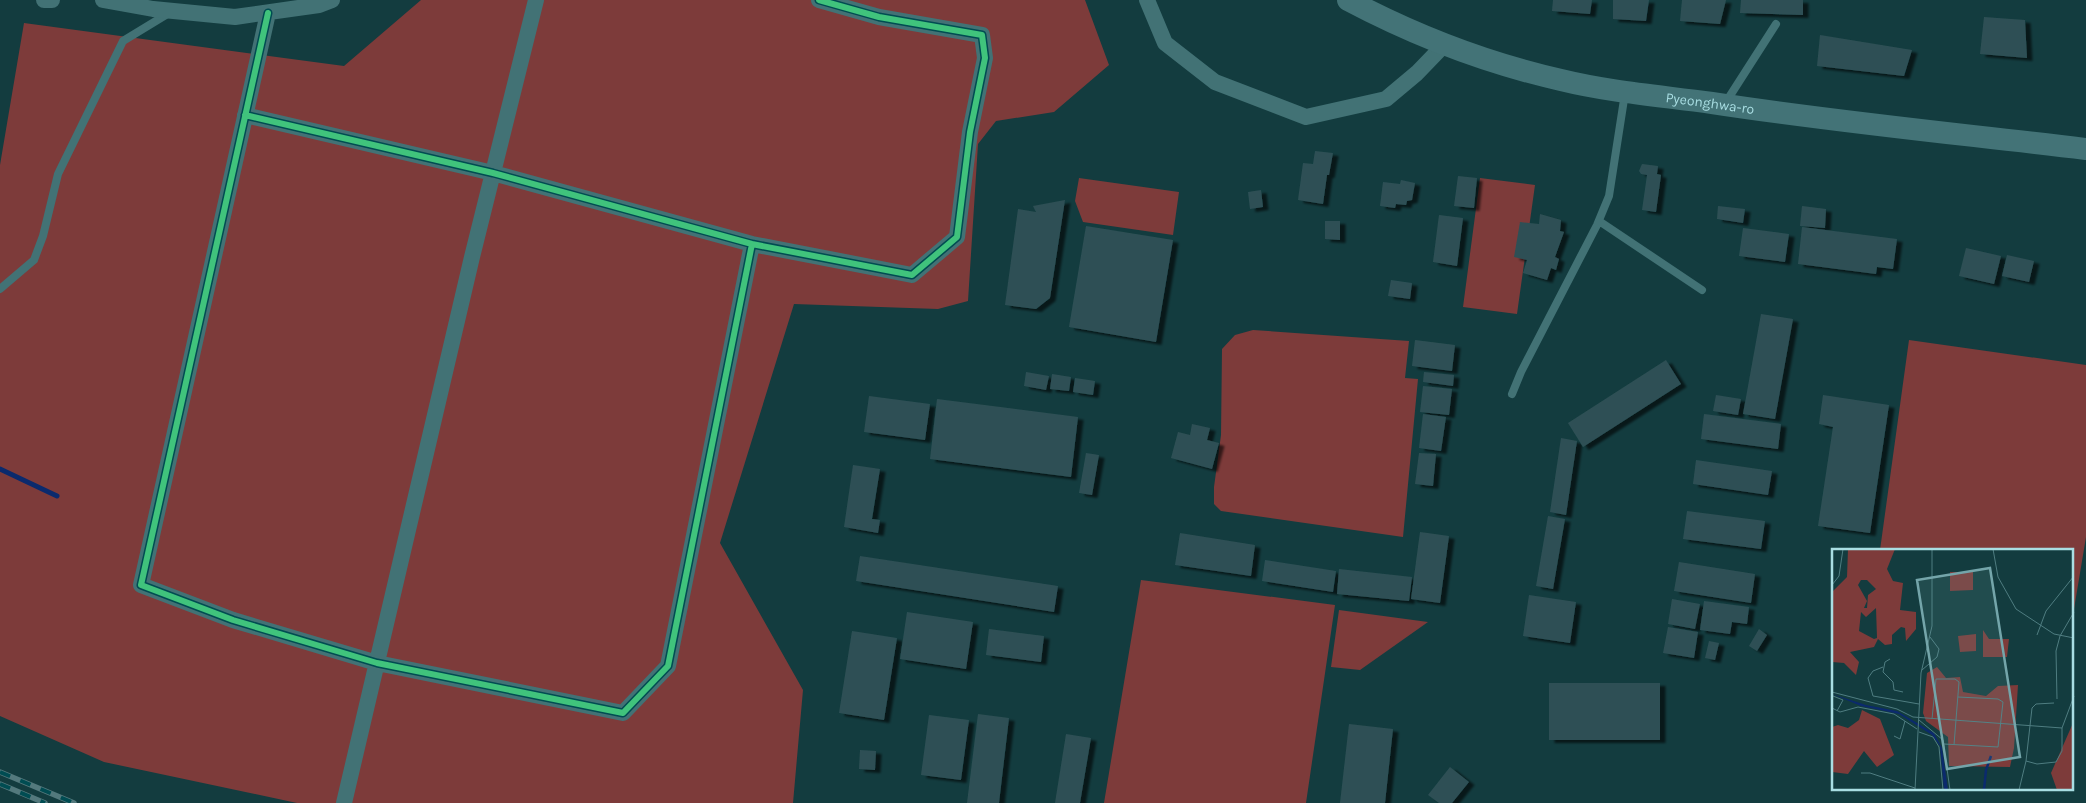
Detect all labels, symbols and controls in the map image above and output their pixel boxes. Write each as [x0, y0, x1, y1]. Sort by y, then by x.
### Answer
street label: Pyeonghwa-ro [1665, 89, 1755, 118]
inset map [1832, 549, 2074, 790]

